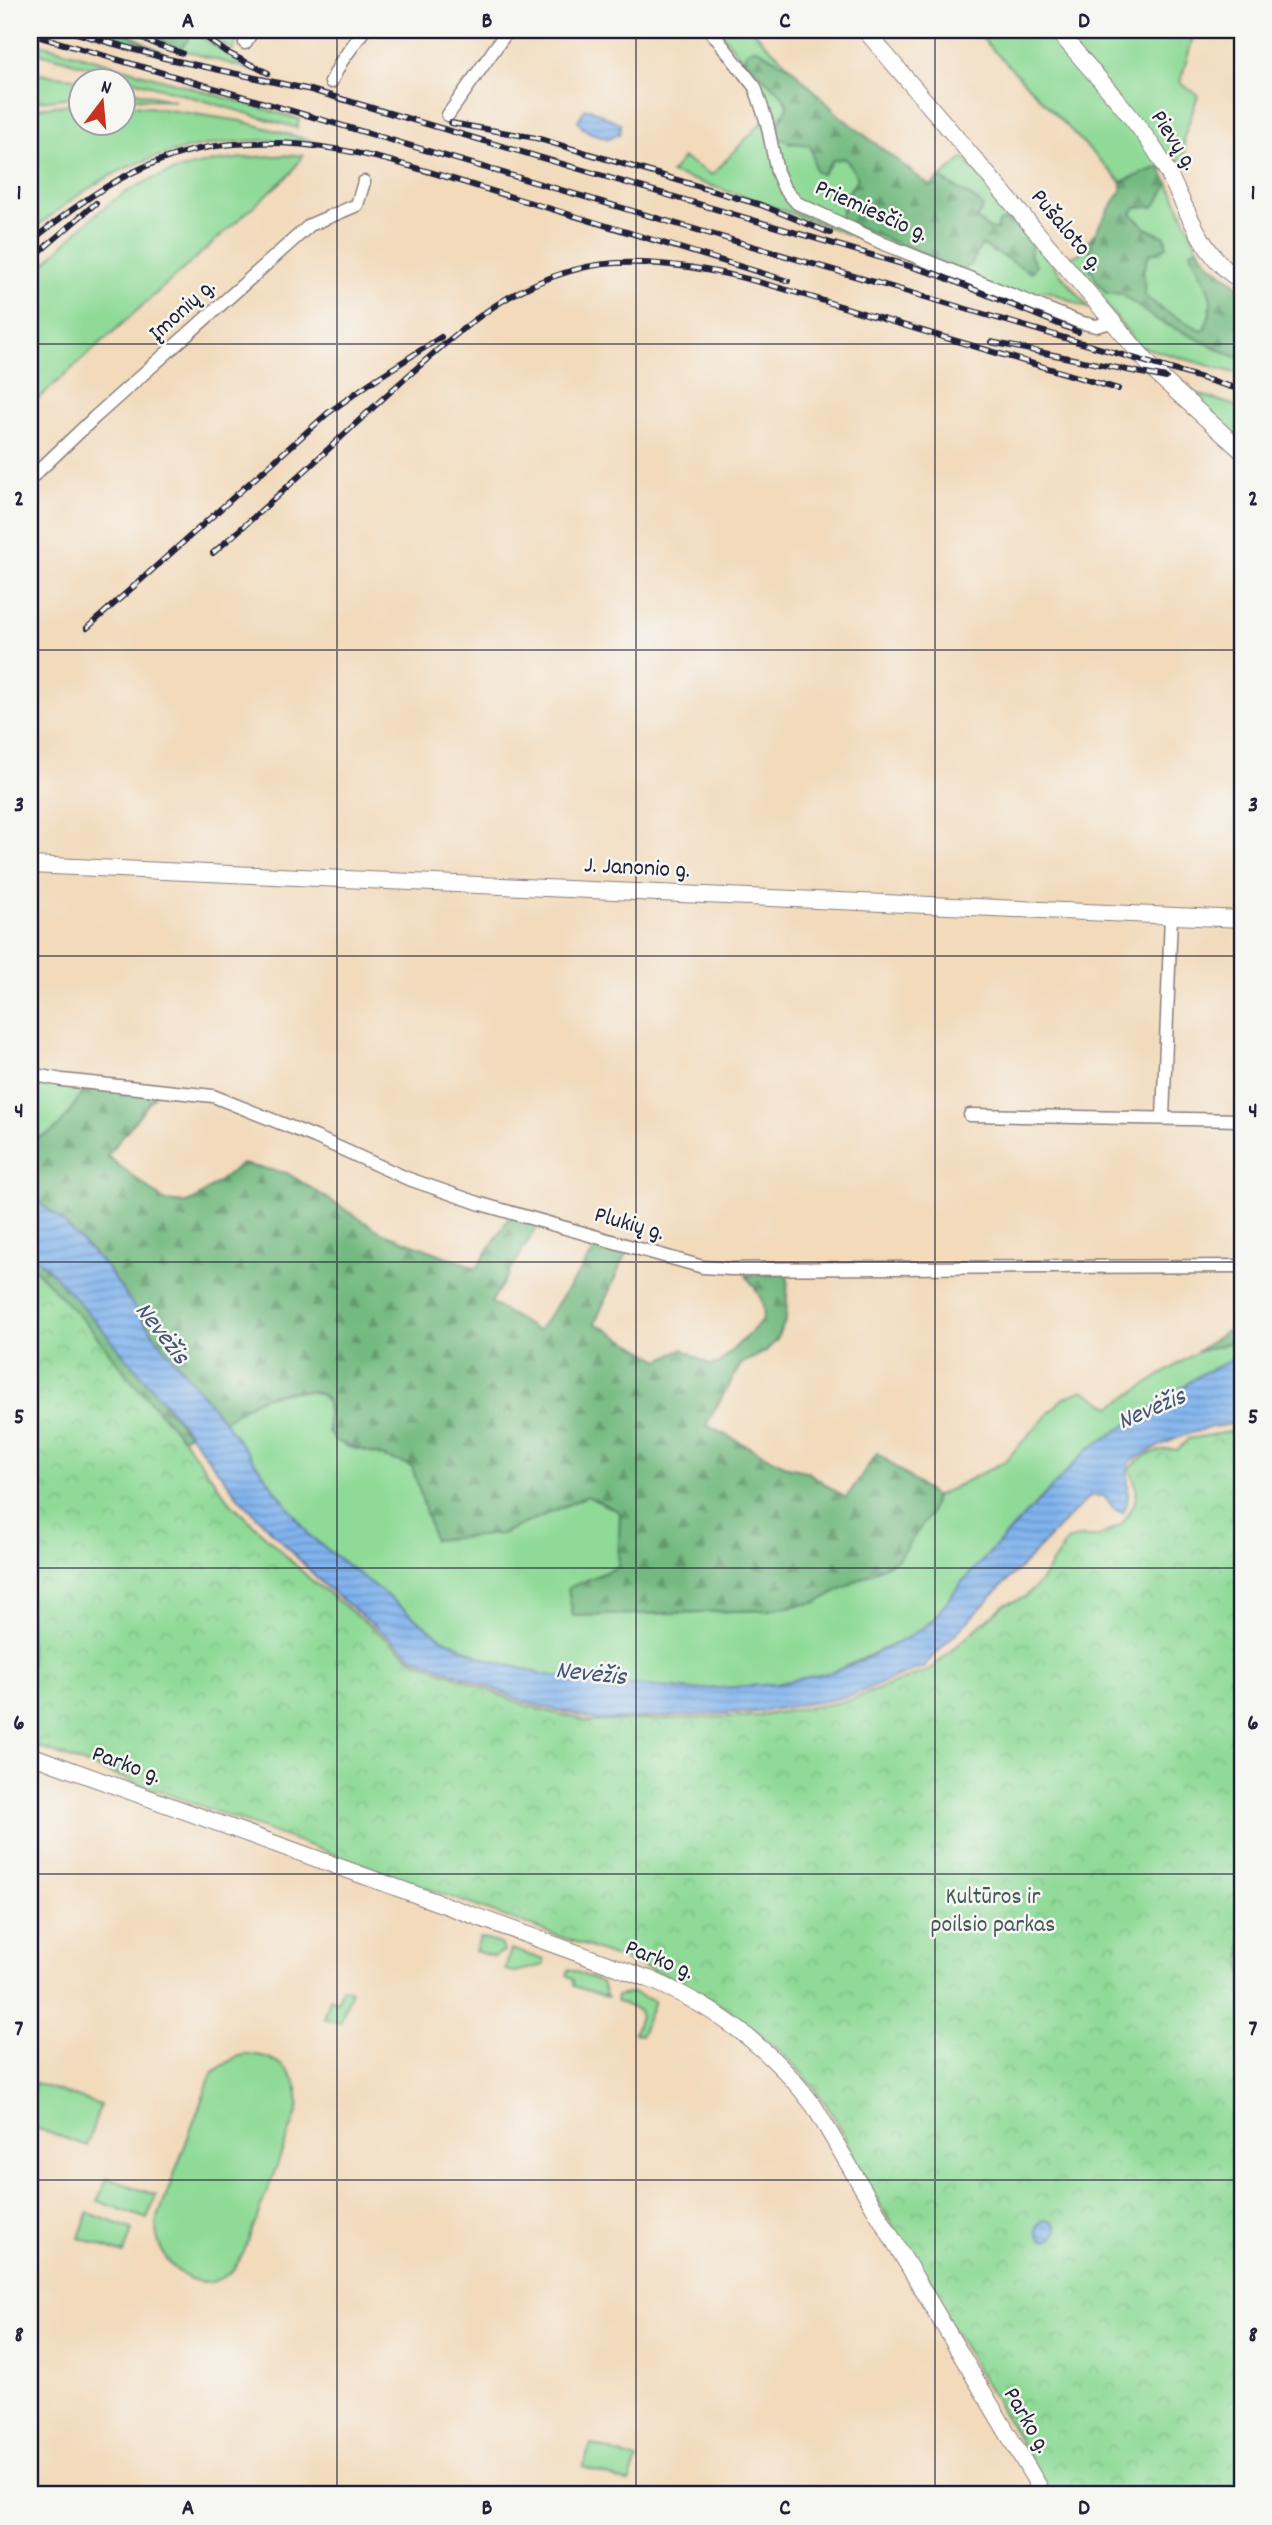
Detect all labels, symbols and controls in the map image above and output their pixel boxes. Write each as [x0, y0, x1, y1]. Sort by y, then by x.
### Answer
text: A [182, 6, 194, 39]
text: B [482, 6, 493, 39]
text: C [779, 6, 791, 39]
text: D [1078, 6, 1090, 39]
north arrow [66, 66, 136, 136]
text: N [97, 75, 114, 103]
street label: Pievų g. [1141, 104, 1205, 178]
street label: Priemiesčio g. [809, 172, 933, 252]
text: 1 [16, 178, 22, 211]
text: 1 [1250, 178, 1256, 211]
street label: Pušaloto g. [1021, 182, 1111, 280]
street label: Įmonių g. [142, 271, 224, 351]
text: 2 [14, 484, 24, 517]
text: 2 [1248, 484, 1258, 517]
text: 3 [14, 790, 24, 823]
text: 3 [1248, 790, 1258, 823]
street label: J. Janonio g. [583, 849, 691, 889]
text: 4 [14, 1096, 24, 1129]
text: 4 [1248, 1096, 1258, 1129]
street label: Plukių g. [590, 1199, 668, 1251]
water label: Nevėžis [125, 1295, 198, 1374]
water label: Nevėžis [1112, 1379, 1193, 1441]
text: 5 [14, 1402, 24, 1435]
text: 5 [1248, 1402, 1258, 1435]
water label: Nevėžis [554, 1653, 629, 1697]
text: 6 [13, 1708, 25, 1741]
text: 6 [1247, 1708, 1259, 1741]
street label: Parko g. [87, 1738, 165, 1794]
park label: Kultūros ir poilsio parkas [931, 1881, 1055, 1943]
street label: Parko g. [619, 1932, 699, 1990]
text: 7 [15, 2014, 24, 2047]
text: 7 [1249, 2014, 1258, 2047]
text: 8 [14, 2320, 24, 2353]
text: 8 [1248, 2320, 1258, 2353]
street label: Parko g. [993, 2382, 1059, 2460]
text: A [182, 2493, 194, 2525]
text: B [482, 2493, 493, 2525]
text: C [779, 2493, 791, 2525]
text: D [1078, 2493, 1090, 2525]

